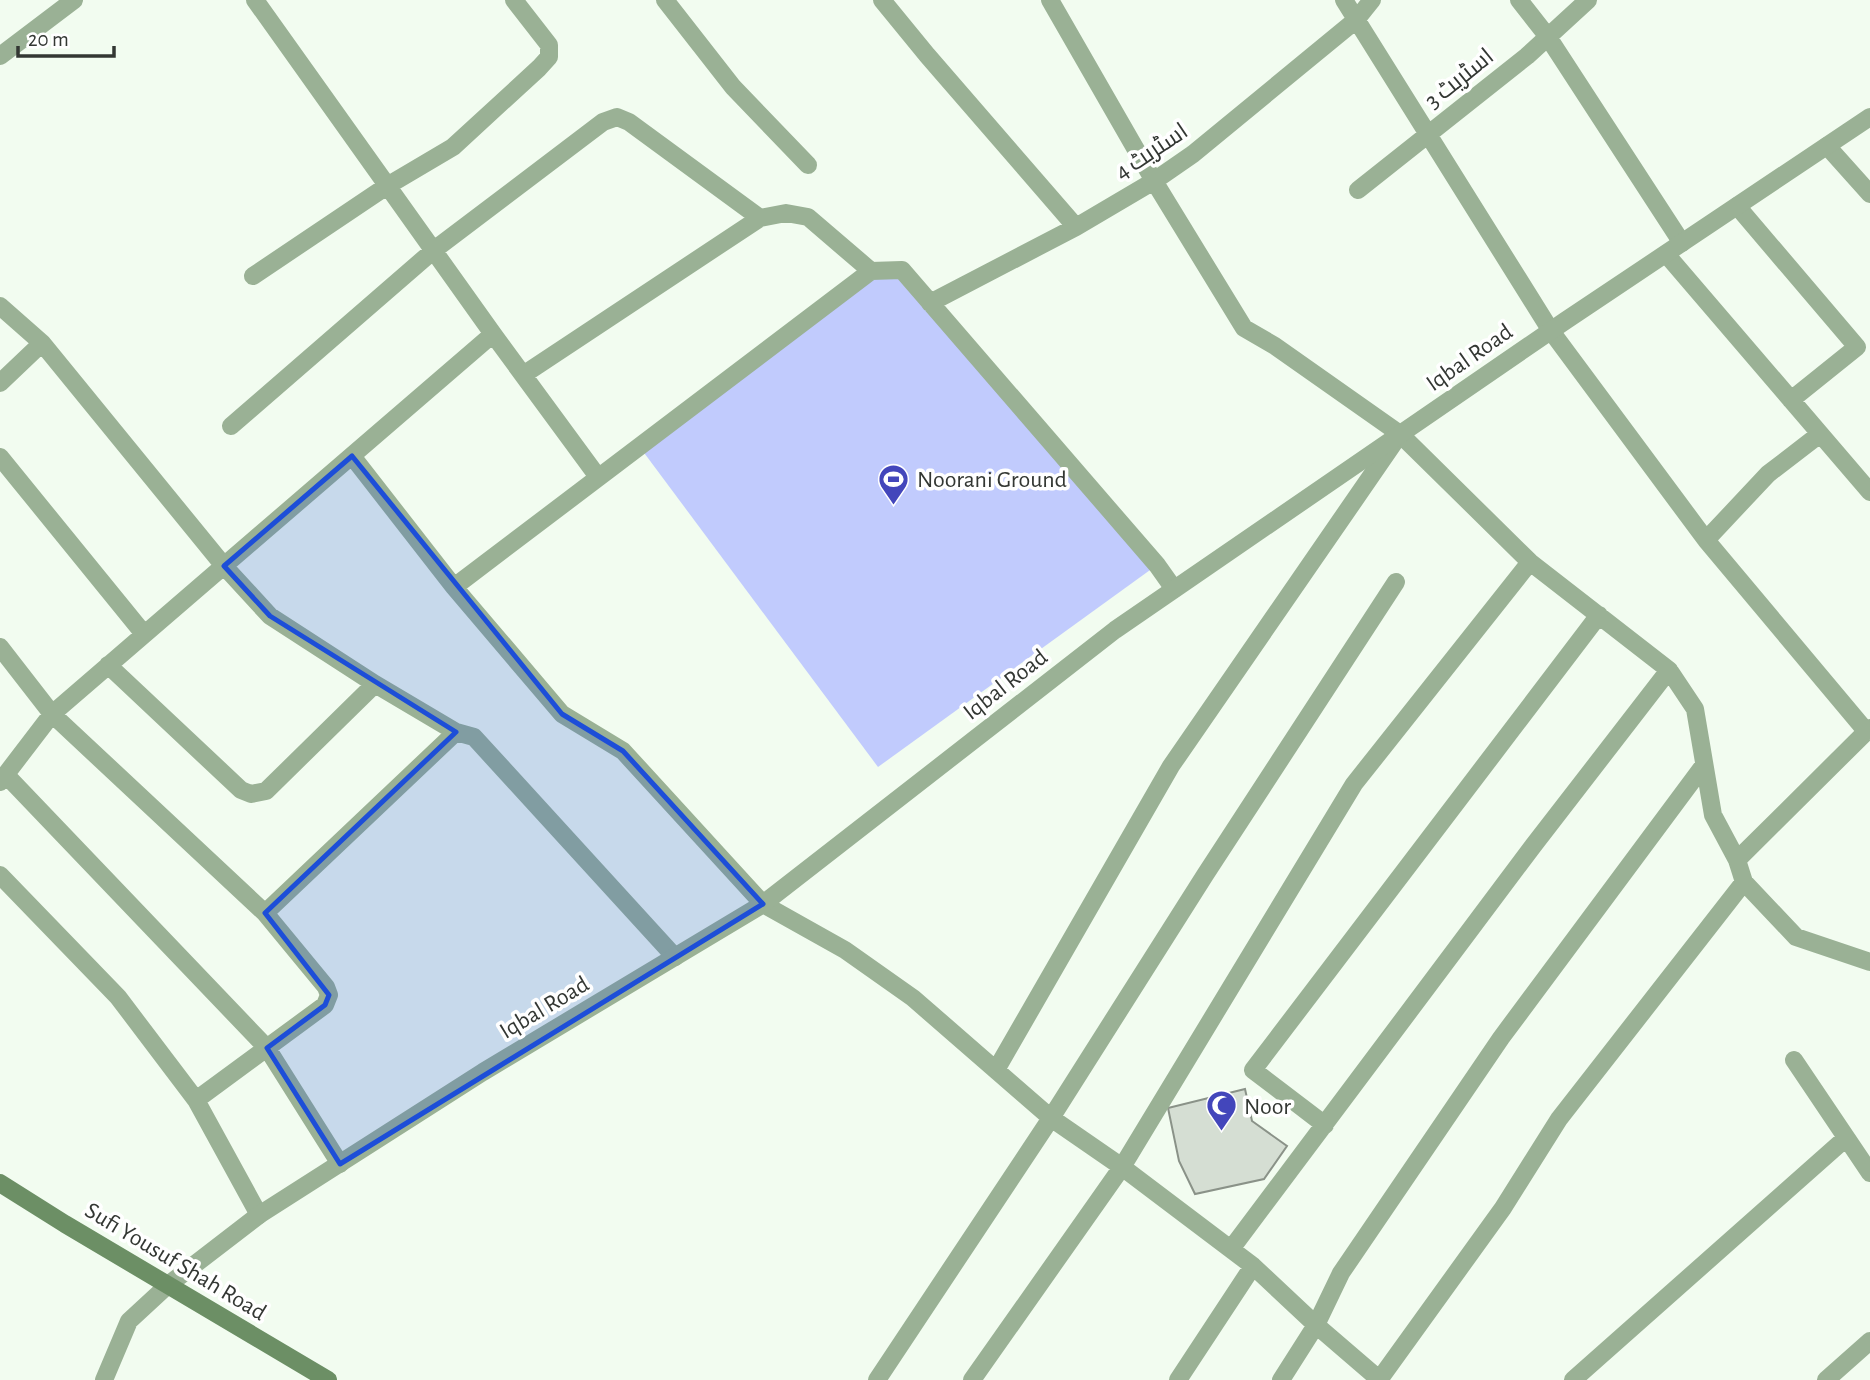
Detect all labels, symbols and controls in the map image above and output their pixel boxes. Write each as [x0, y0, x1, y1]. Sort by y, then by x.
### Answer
scale bar [18, 14, 114, 58]
text: 20 m [28, 29, 69, 50]
street label: اسٹریٹ 3 [1421, 44, 1498, 113]
street label: اسٹریٹ 4 [1111, 119, 1192, 185]
street label: Iqbal Road [1422, 320, 1517, 396]
sports icon: Noorani Ground [877, 462, 911, 506]
place label: Noorani Ground [917, 468, 1067, 492]
street label: Iqbal Road [959, 645, 1052, 725]
street label: Iqbal Road [496, 972, 593, 1044]
mosque icon: Noor [1204, 1089, 1238, 1133]
place label: Noor [1244, 1095, 1291, 1119]
street label: Sufi Yousuf Shah Road [81, 1198, 270, 1325]

